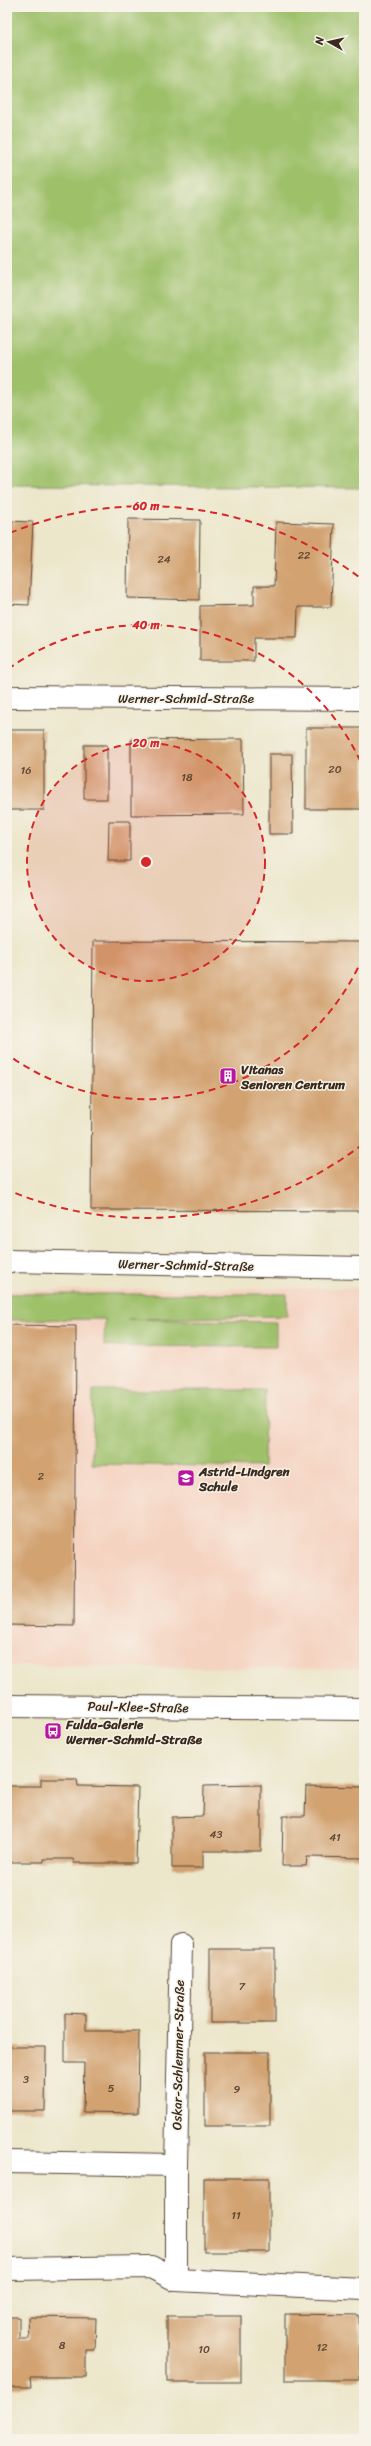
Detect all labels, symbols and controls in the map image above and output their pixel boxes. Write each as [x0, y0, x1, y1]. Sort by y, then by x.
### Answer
north arrow [309, 22, 349, 62]
text: N [310, 35, 330, 47]
text: 60 m [132, 495, 160, 517]
house number: 22 [298, 546, 311, 565]
house number: 24 [157, 550, 171, 569]
text: 40 m [131, 614, 160, 636]
street label: Werner-Schmid-Straße [118, 687, 254, 710]
text: 20 m [132, 732, 160, 754]
house number: 20 [328, 760, 342, 779]
house number: 16 [21, 761, 31, 780]
house number: 18 [181, 768, 193, 787]
centre of rings [139, 855, 153, 869]
place label: Vitanas Senioren Centrum [240, 1058, 345, 1096]
building icon: Vitanas Senioren Centrum [218, 1066, 238, 1086]
street label: Werner-Schmid-Straße [118, 1252, 254, 1278]
place label: Astrid-Lindgren Schule [198, 1460, 291, 1498]
house number: 2 [38, 1467, 45, 1486]
school or university icon: Astrid-Lindgren Schule [176, 1468, 196, 1488]
street label: Paul-Klee-Straße [87, 1695, 189, 1719]
place label: Fulda-Galerie Werner-Schmid-Straße [65, 1713, 203, 1751]
bus stop icon: Fulda-Galerie Werner-Schmid-Straße [43, 1721, 63, 1741]
house number: 43 [210, 1825, 222, 1844]
house number: 41 [329, 1828, 341, 1847]
house number: 7 [239, 1977, 246, 1996]
street label: Oskar-Schlemmer-Straße [165, 1979, 191, 2130]
house number: 3 [23, 2070, 29, 2089]
house number: 5 [108, 2079, 115, 2098]
house number: 9 [234, 2080, 241, 2099]
house number: 11 [231, 2206, 241, 2225]
house number: 8 [59, 2336, 66, 2355]
house number: 12 [316, 2338, 328, 2357]
house number: 10 [198, 2340, 210, 2359]

